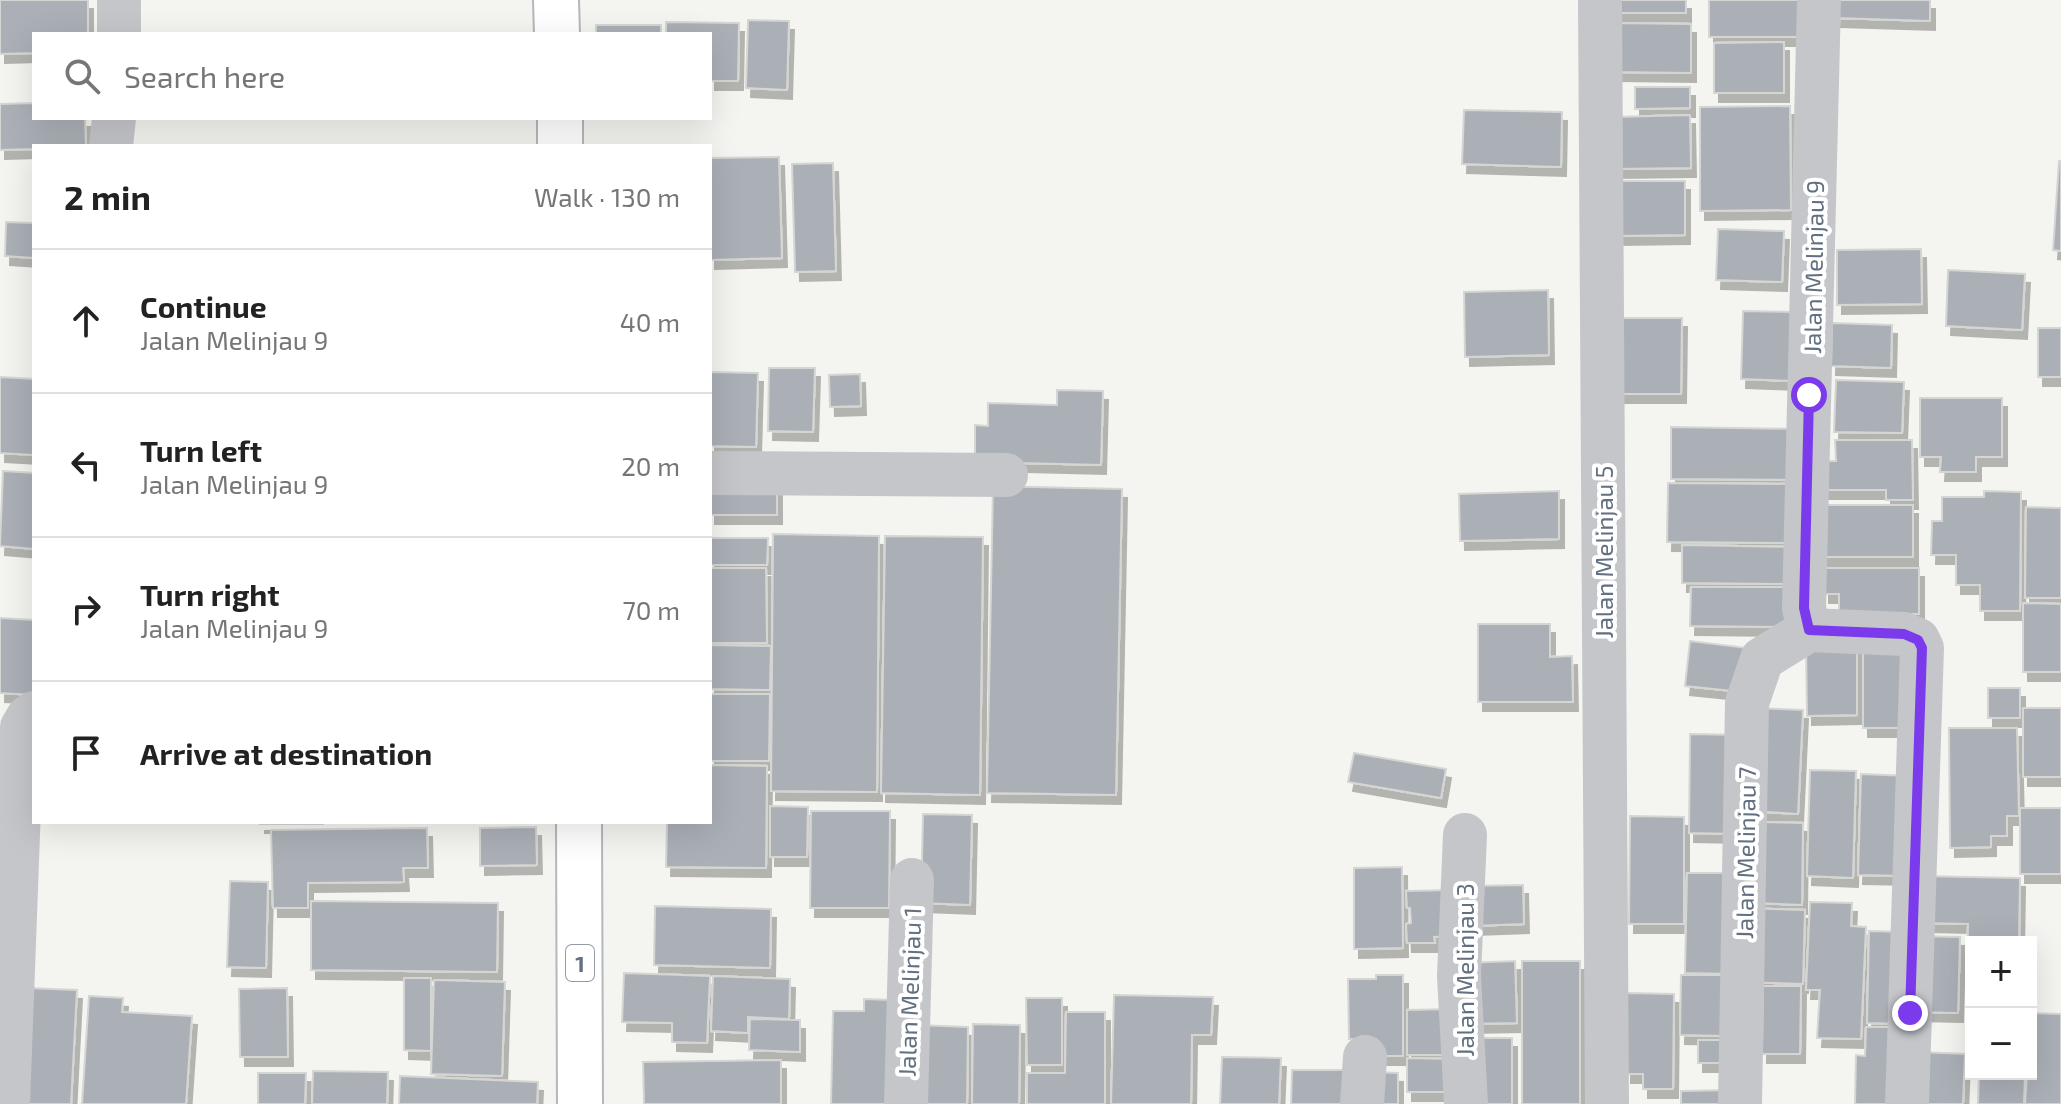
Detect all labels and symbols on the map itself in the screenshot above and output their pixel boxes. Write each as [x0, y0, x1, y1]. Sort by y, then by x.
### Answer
street label: Jalan Melinjau 9 [1797, 180, 1829, 354]
route start [1791, 377, 1827, 413]
street label: Jalan Melinjau 5 [1589, 466, 1618, 638]
street label: Jalan Melinjau 7 [1729, 767, 1761, 939]
street label: Jalan Melinjau 3 [1450, 883, 1479, 1057]
street label: Jalan Melinjau 1 [892, 907, 926, 1077]
road number: 1 [566, 945, 594, 981]
route end [1892, 995, 1928, 1031]

